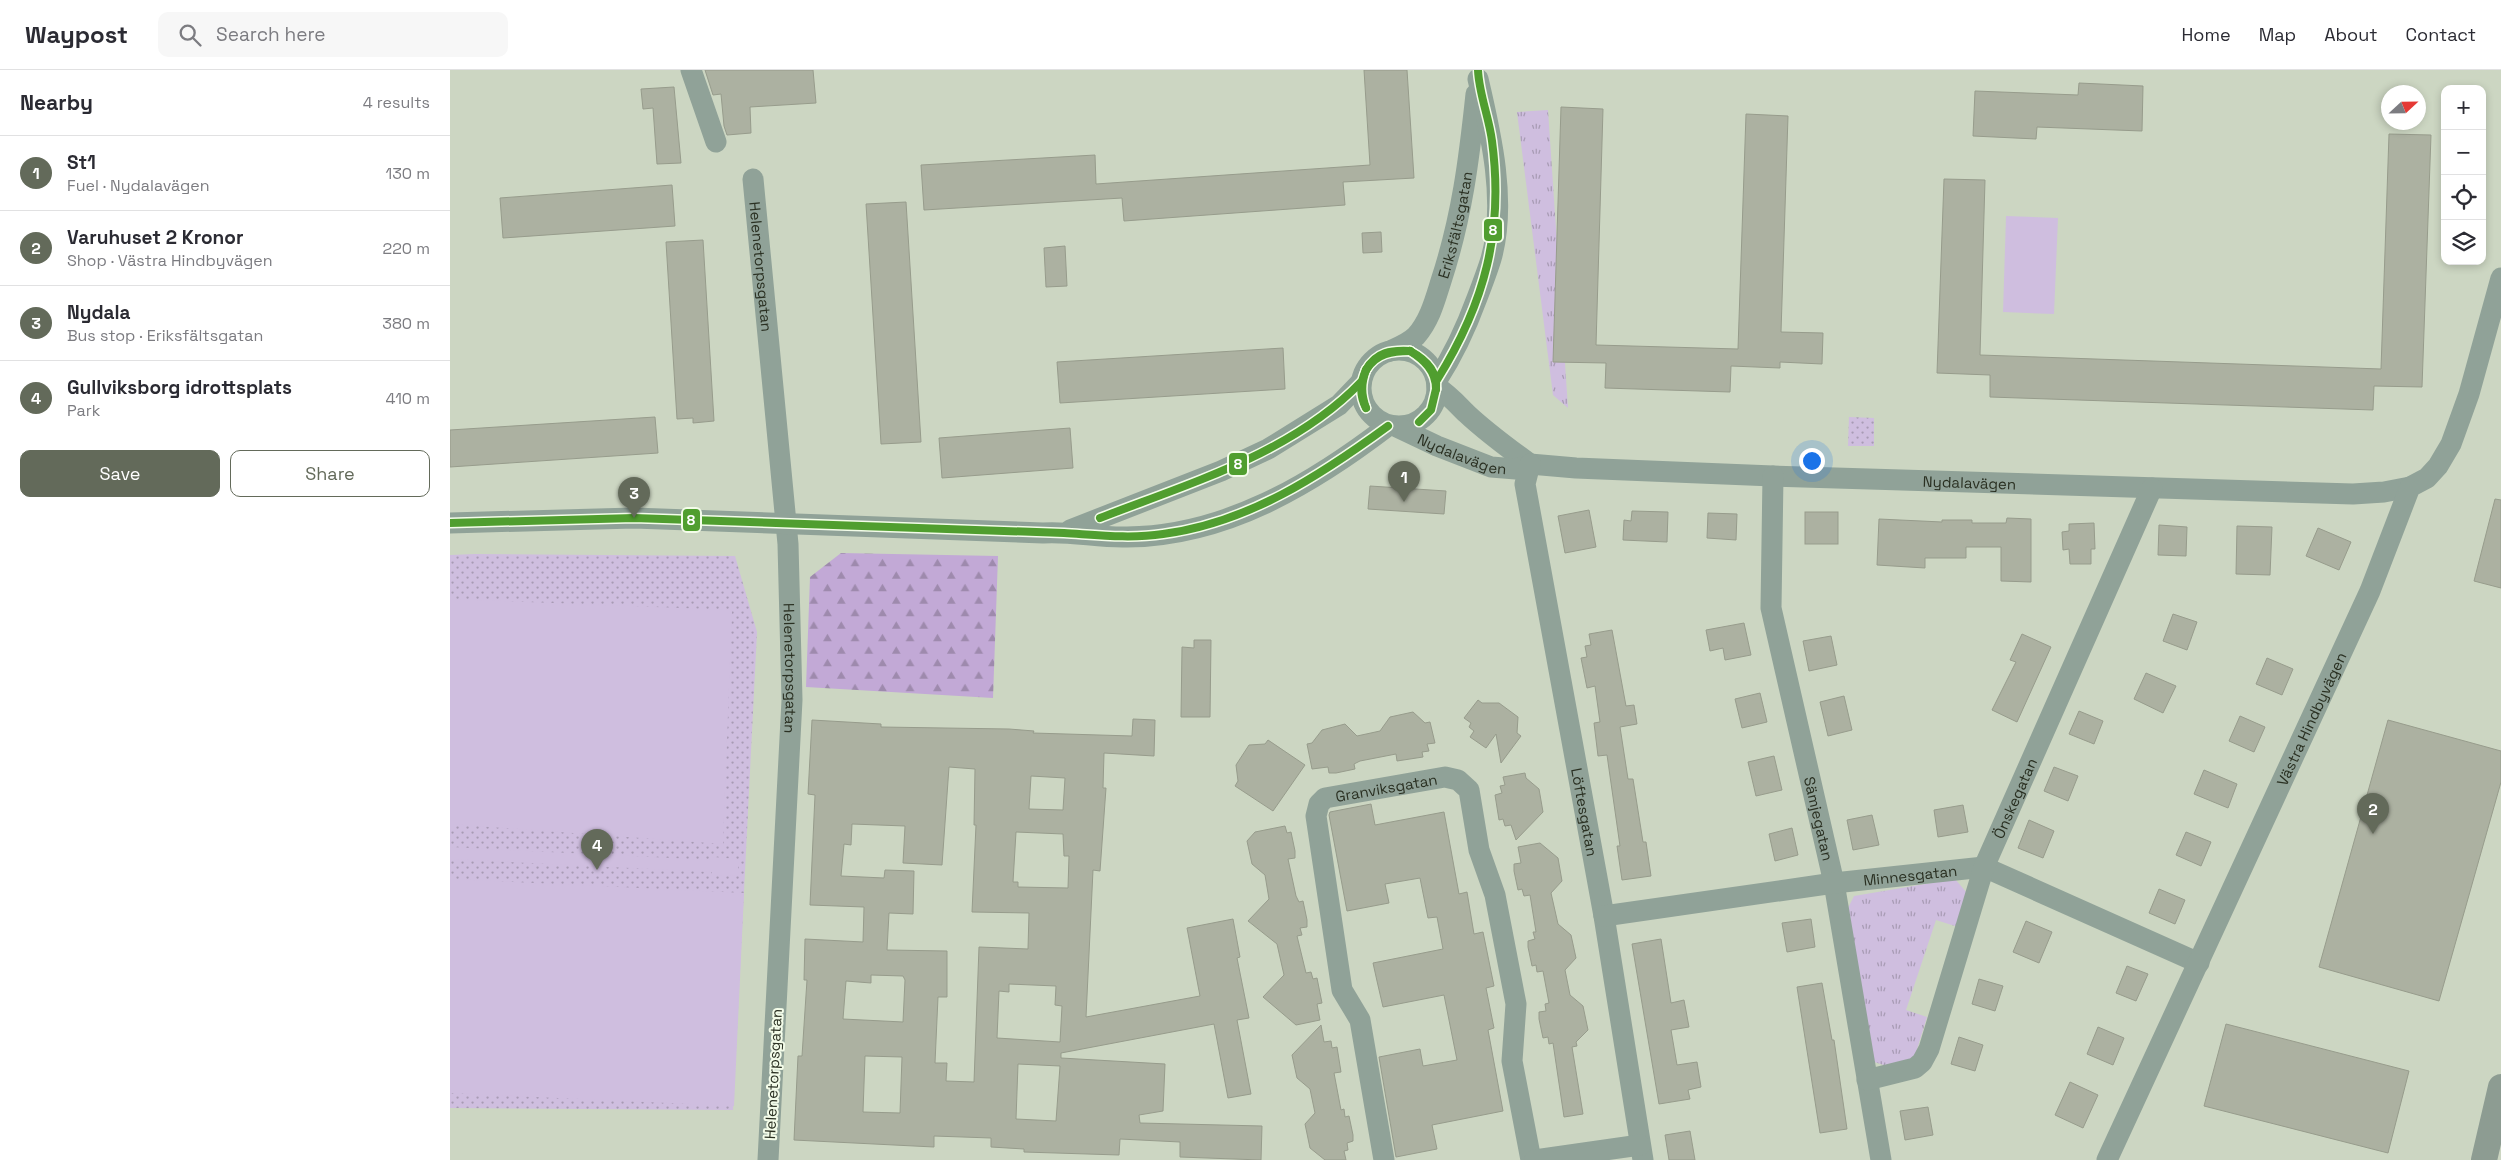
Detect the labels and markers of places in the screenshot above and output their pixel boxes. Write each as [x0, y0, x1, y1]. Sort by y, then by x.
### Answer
pin: 1 [1388, 461, 1420, 502]
pin: 3 [618, 477, 650, 518]
pin: 2 [2357, 793, 2389, 834]
pin: 4 [581, 829, 613, 870]

